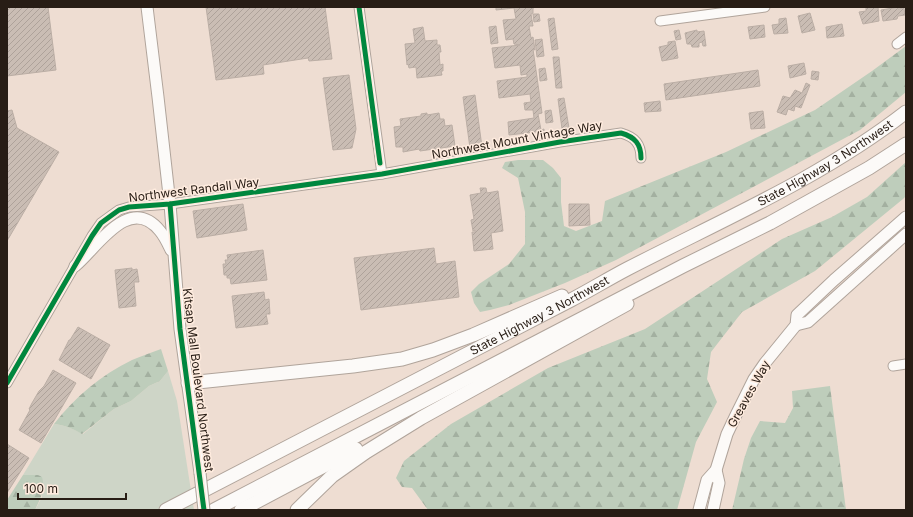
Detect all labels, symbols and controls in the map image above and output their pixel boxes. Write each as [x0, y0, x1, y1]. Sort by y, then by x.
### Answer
street label: Northwest Mount Vintage Way [430, 117, 604, 162]
street label: State Highway 3 Northwest [755, 117, 896, 209]
street label: Northwest Randall Way [128, 174, 260, 205]
street label: State Highway 3 Northwest [467, 272, 611, 358]
street label: Kitsap Mall Boulevard Northwest [180, 287, 217, 473]
street label: Greaves Way [724, 357, 773, 430]
scale bar [18, 475, 126, 501]
text: 100 m [24, 481, 58, 496]

